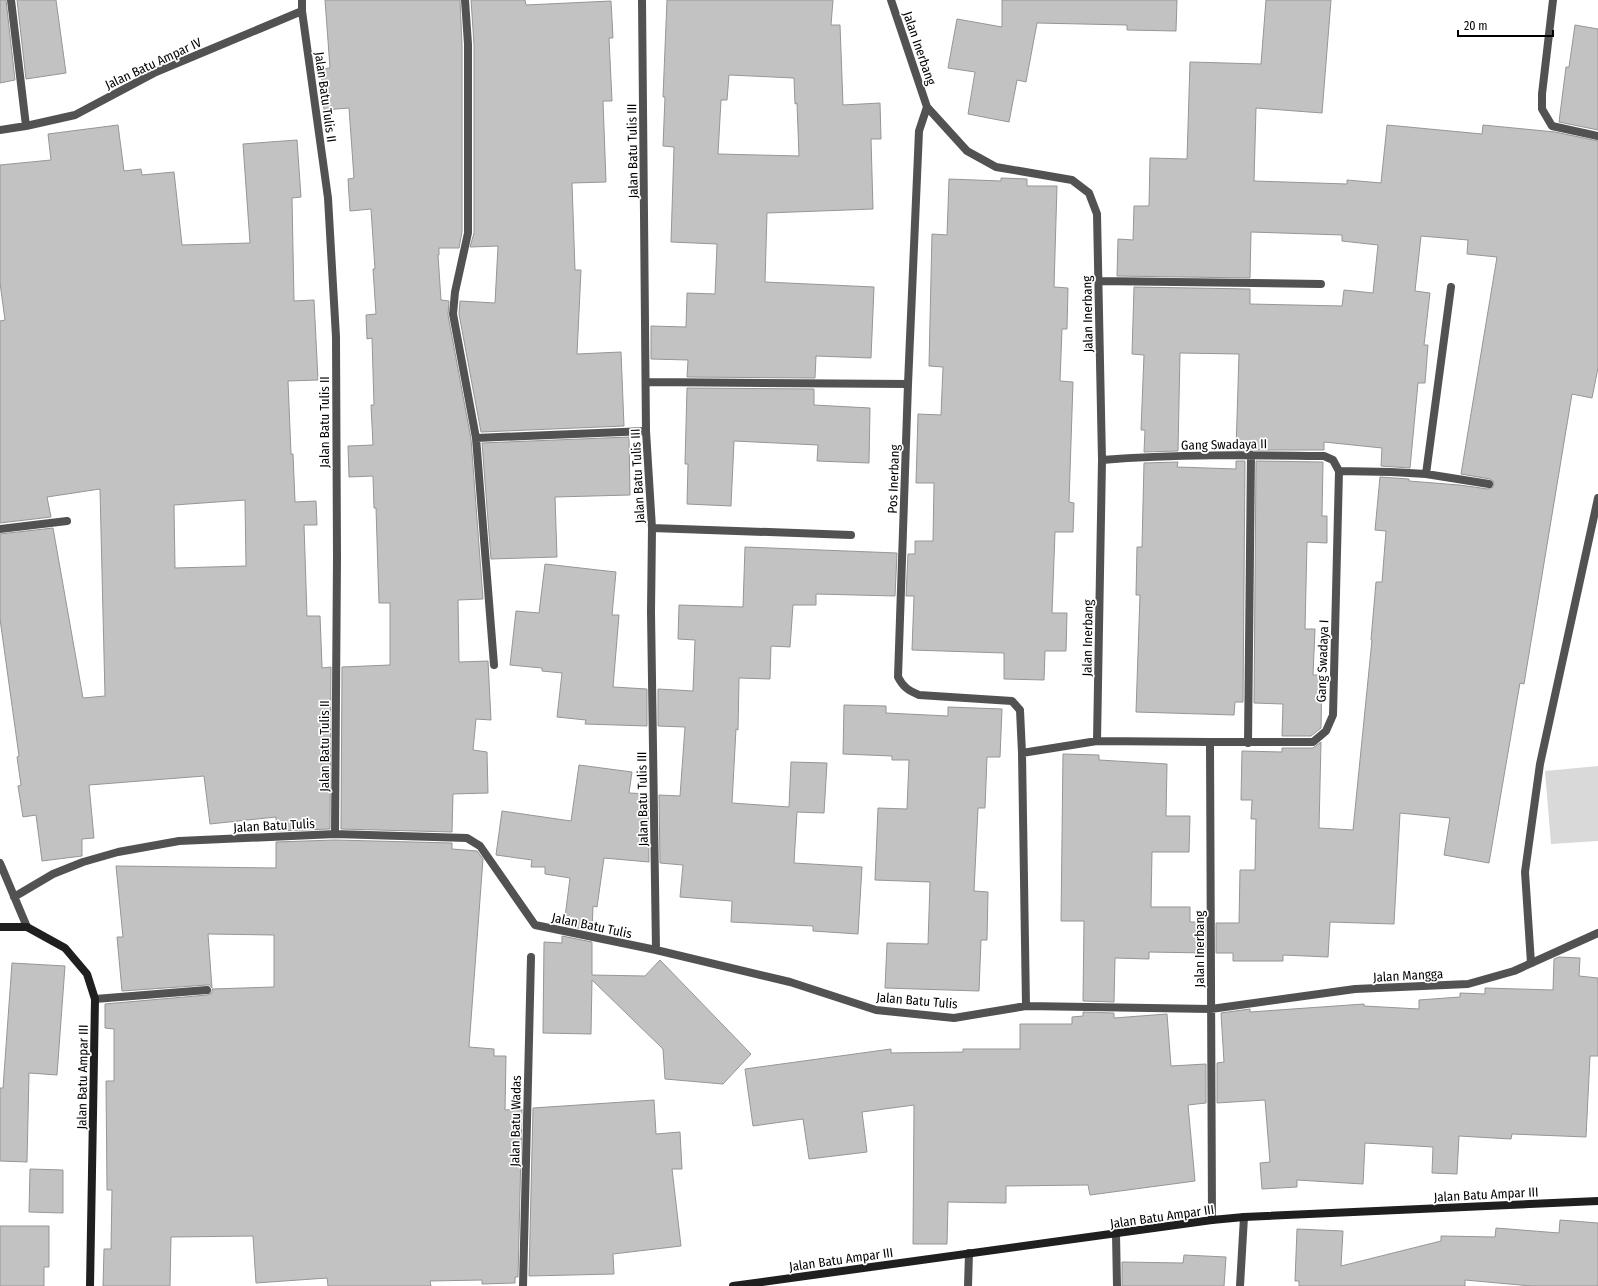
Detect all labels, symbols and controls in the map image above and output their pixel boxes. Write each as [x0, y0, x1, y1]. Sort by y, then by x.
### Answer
street label: Jalan Inerbang [900, 9, 939, 88]
scale bar [1458, 12, 1553, 38]
text: 20 m [1464, 19, 1488, 33]
street label: Jalan Batu Ampar IV [103, 34, 204, 92]
street label: Jalan Batu Tulis II [312, 51, 339, 143]
street label: Jalan Batu Tulis III [624, 103, 641, 199]
street label: Jalan Inerbang [1079, 275, 1096, 353]
street label: Jalan Batu Tulis II [317, 376, 332, 468]
street label: Jalan Batu Tulis III [628, 428, 647, 524]
street label: Gang Swadaya II [1181, 436, 1267, 453]
street label: Pos Inerbang [885, 443, 902, 514]
street label: Jalan Inerbang [1079, 599, 1096, 677]
street label: Gang Swadaya I [1314, 619, 1331, 703]
street label: Jalan Batu Tulis II [317, 700, 332, 792]
street label: Jalan Batu Tulis III [634, 751, 651, 847]
street label: Jalan Batu Tulis [233, 816, 316, 835]
street label: Jalan Batu Tulis [550, 910, 634, 941]
street label: Jalan Inerbang [1192, 910, 1207, 987]
street label: Jalan Mangga [1373, 966, 1443, 985]
street label: Jalan Batu Tulis [876, 989, 959, 1012]
street label: Jalan Batu Ampar III [74, 1024, 91, 1130]
street label: Jalan Batu Wadas [507, 1075, 524, 1167]
street label: Jalan Batu Ampar III [1433, 1184, 1539, 1205]
street label: Jalan Batu Ampar III [1109, 1202, 1215, 1231]
street label: Jalan Batu Ampar III [788, 1245, 894, 1274]

